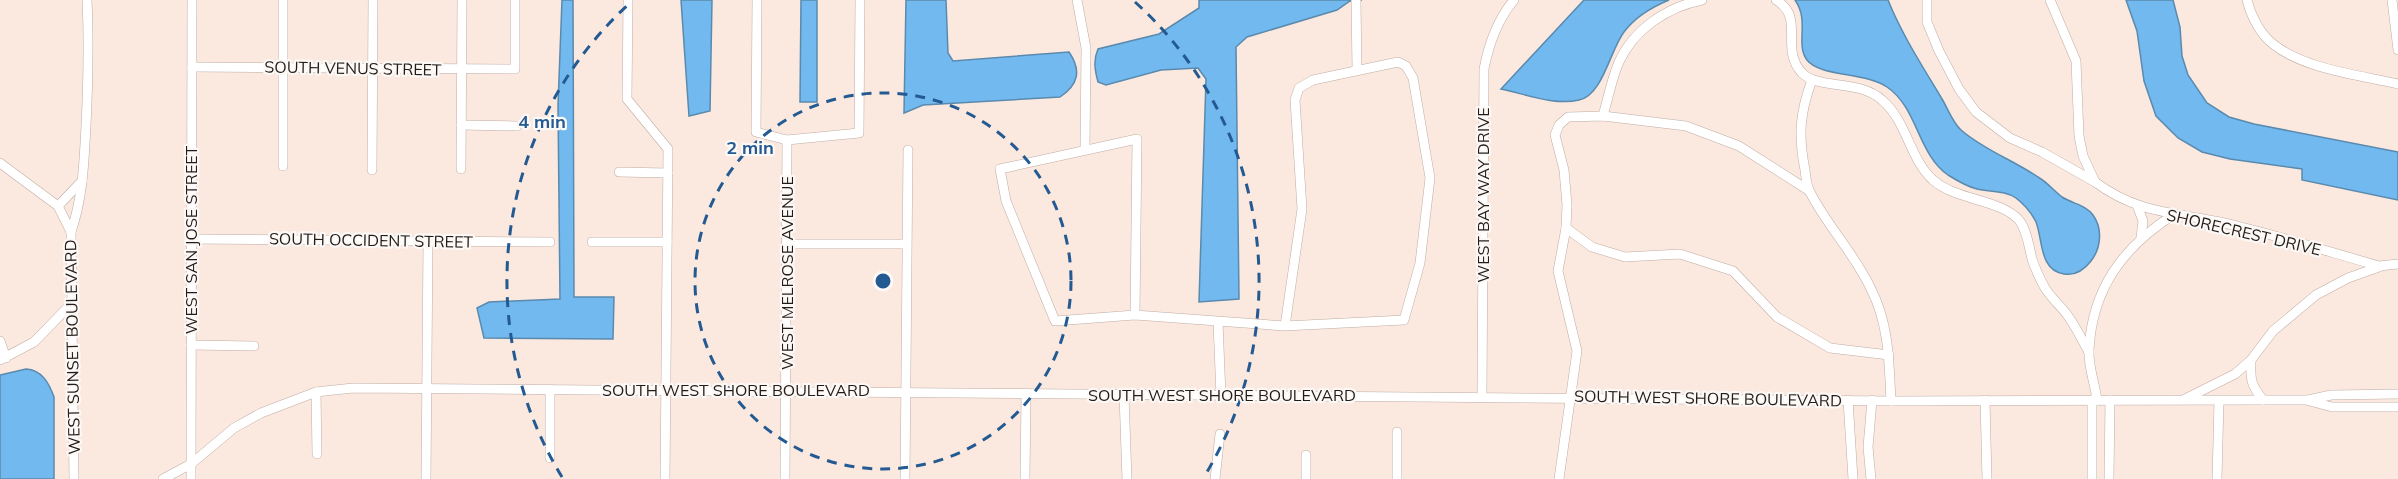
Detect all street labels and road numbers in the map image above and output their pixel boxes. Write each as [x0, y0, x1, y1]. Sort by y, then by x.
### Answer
street label: SOUTH VENUS STREET [264, 56, 442, 80]
street label: WEST BAY WAY DRIVE [1473, 107, 1493, 283]
street label: WEST SAN JOSE STREET [181, 145, 201, 334]
street label: WEST MELROSE AVENUE [777, 176, 797, 370]
street label: SHORECREST DRIVE [2165, 205, 2323, 259]
street label: SOUTH OCCIDENT STREET [269, 228, 474, 252]
street label: WEST SUNSET BOULEVARD [60, 239, 84, 455]
street label: SOUTH WEST SHORE BOULEVARD [602, 380, 870, 400]
street label: SOUTH WEST SHORE BOULEVARD [1088, 385, 1356, 405]
street label: SOUTH WEST SHORE BOULEVARD [1574, 386, 1842, 410]

